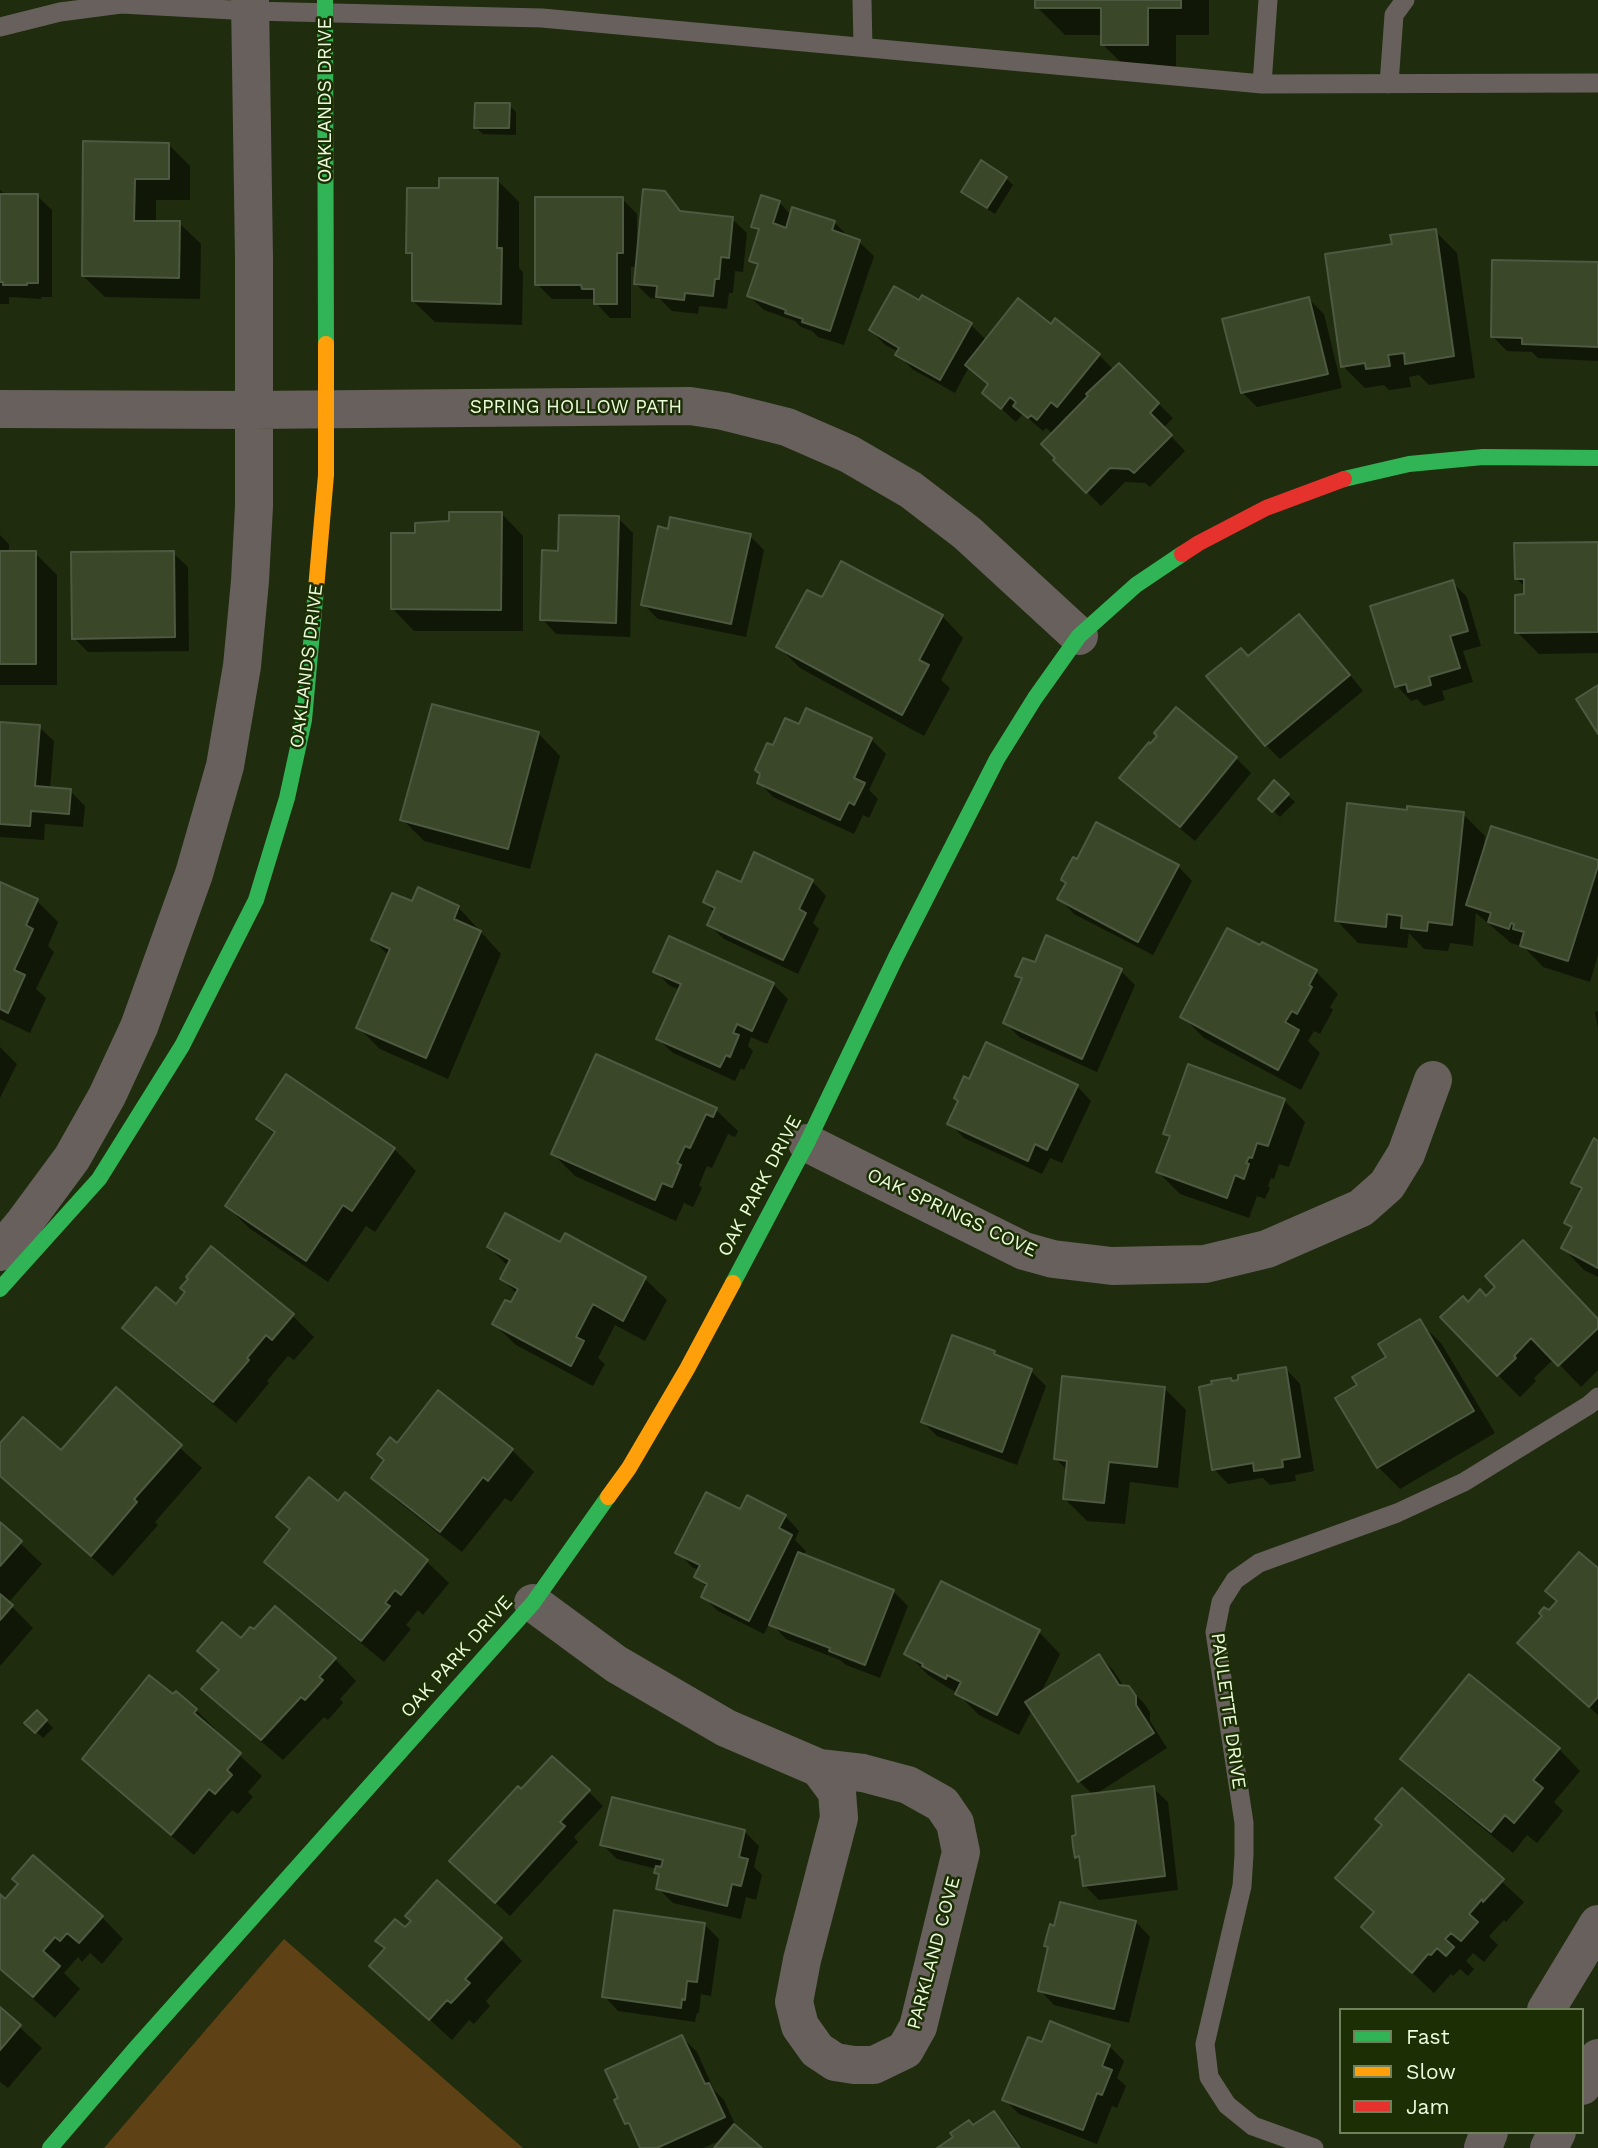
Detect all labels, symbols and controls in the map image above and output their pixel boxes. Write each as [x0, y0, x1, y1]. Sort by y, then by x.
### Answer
street label: OAKLANDS DRIVE [314, 17, 336, 183]
street label: SPRING HOLLOW PATH [470, 396, 682, 418]
street label: OAKLANDS DRIVE [286, 583, 328, 749]
street label: OAK PARK DRIVE [713, 1112, 807, 1260]
street label: OAK SPRINGS COVE [863, 1164, 1041, 1262]
street label: OAK PARK DRIVE [396, 1591, 518, 1723]
street label: PAULETTE DRIVE [1206, 1631, 1250, 1791]
street label: PARKLAND COVE [903, 1874, 965, 2032]
legend [1339, 2008, 1584, 2134]
text: Fast [1406, 2024, 1450, 2049]
text: Slow [1406, 2059, 1456, 2084]
text: Jam [1406, 2094, 1449, 2119]

